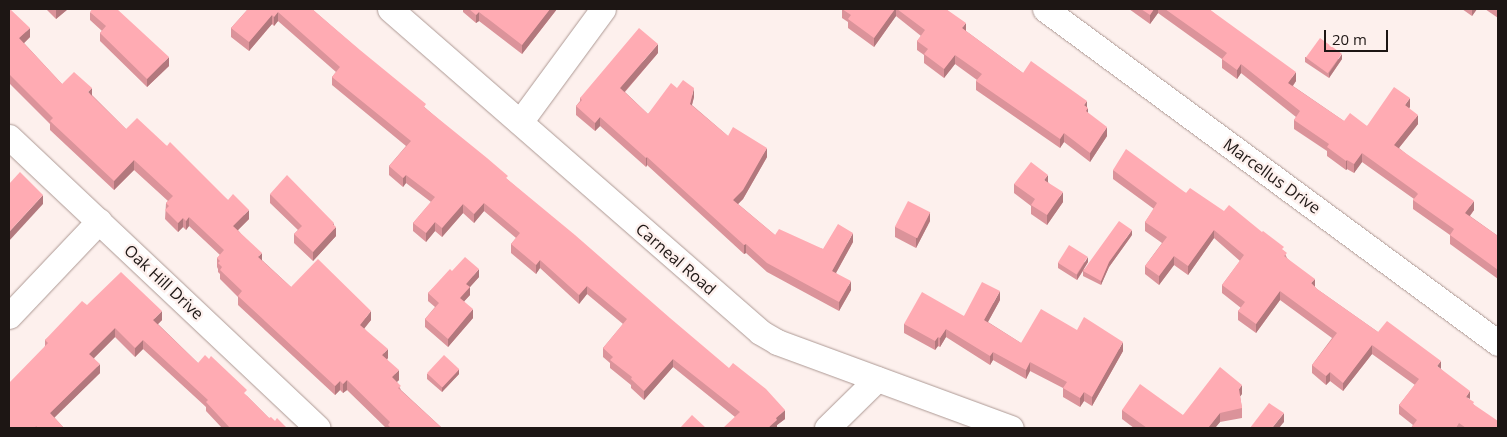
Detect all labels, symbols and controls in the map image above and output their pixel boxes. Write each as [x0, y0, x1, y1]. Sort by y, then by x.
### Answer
scale bar [1327, 20, 1391, 52]
text: 20 m [1332, 29, 1367, 49]
street label: Marcellus Drive [1220, 134, 1324, 218]
street label: Carneal Road [632, 219, 720, 299]
street label: Oak Hill Drive [120, 240, 208, 324]

